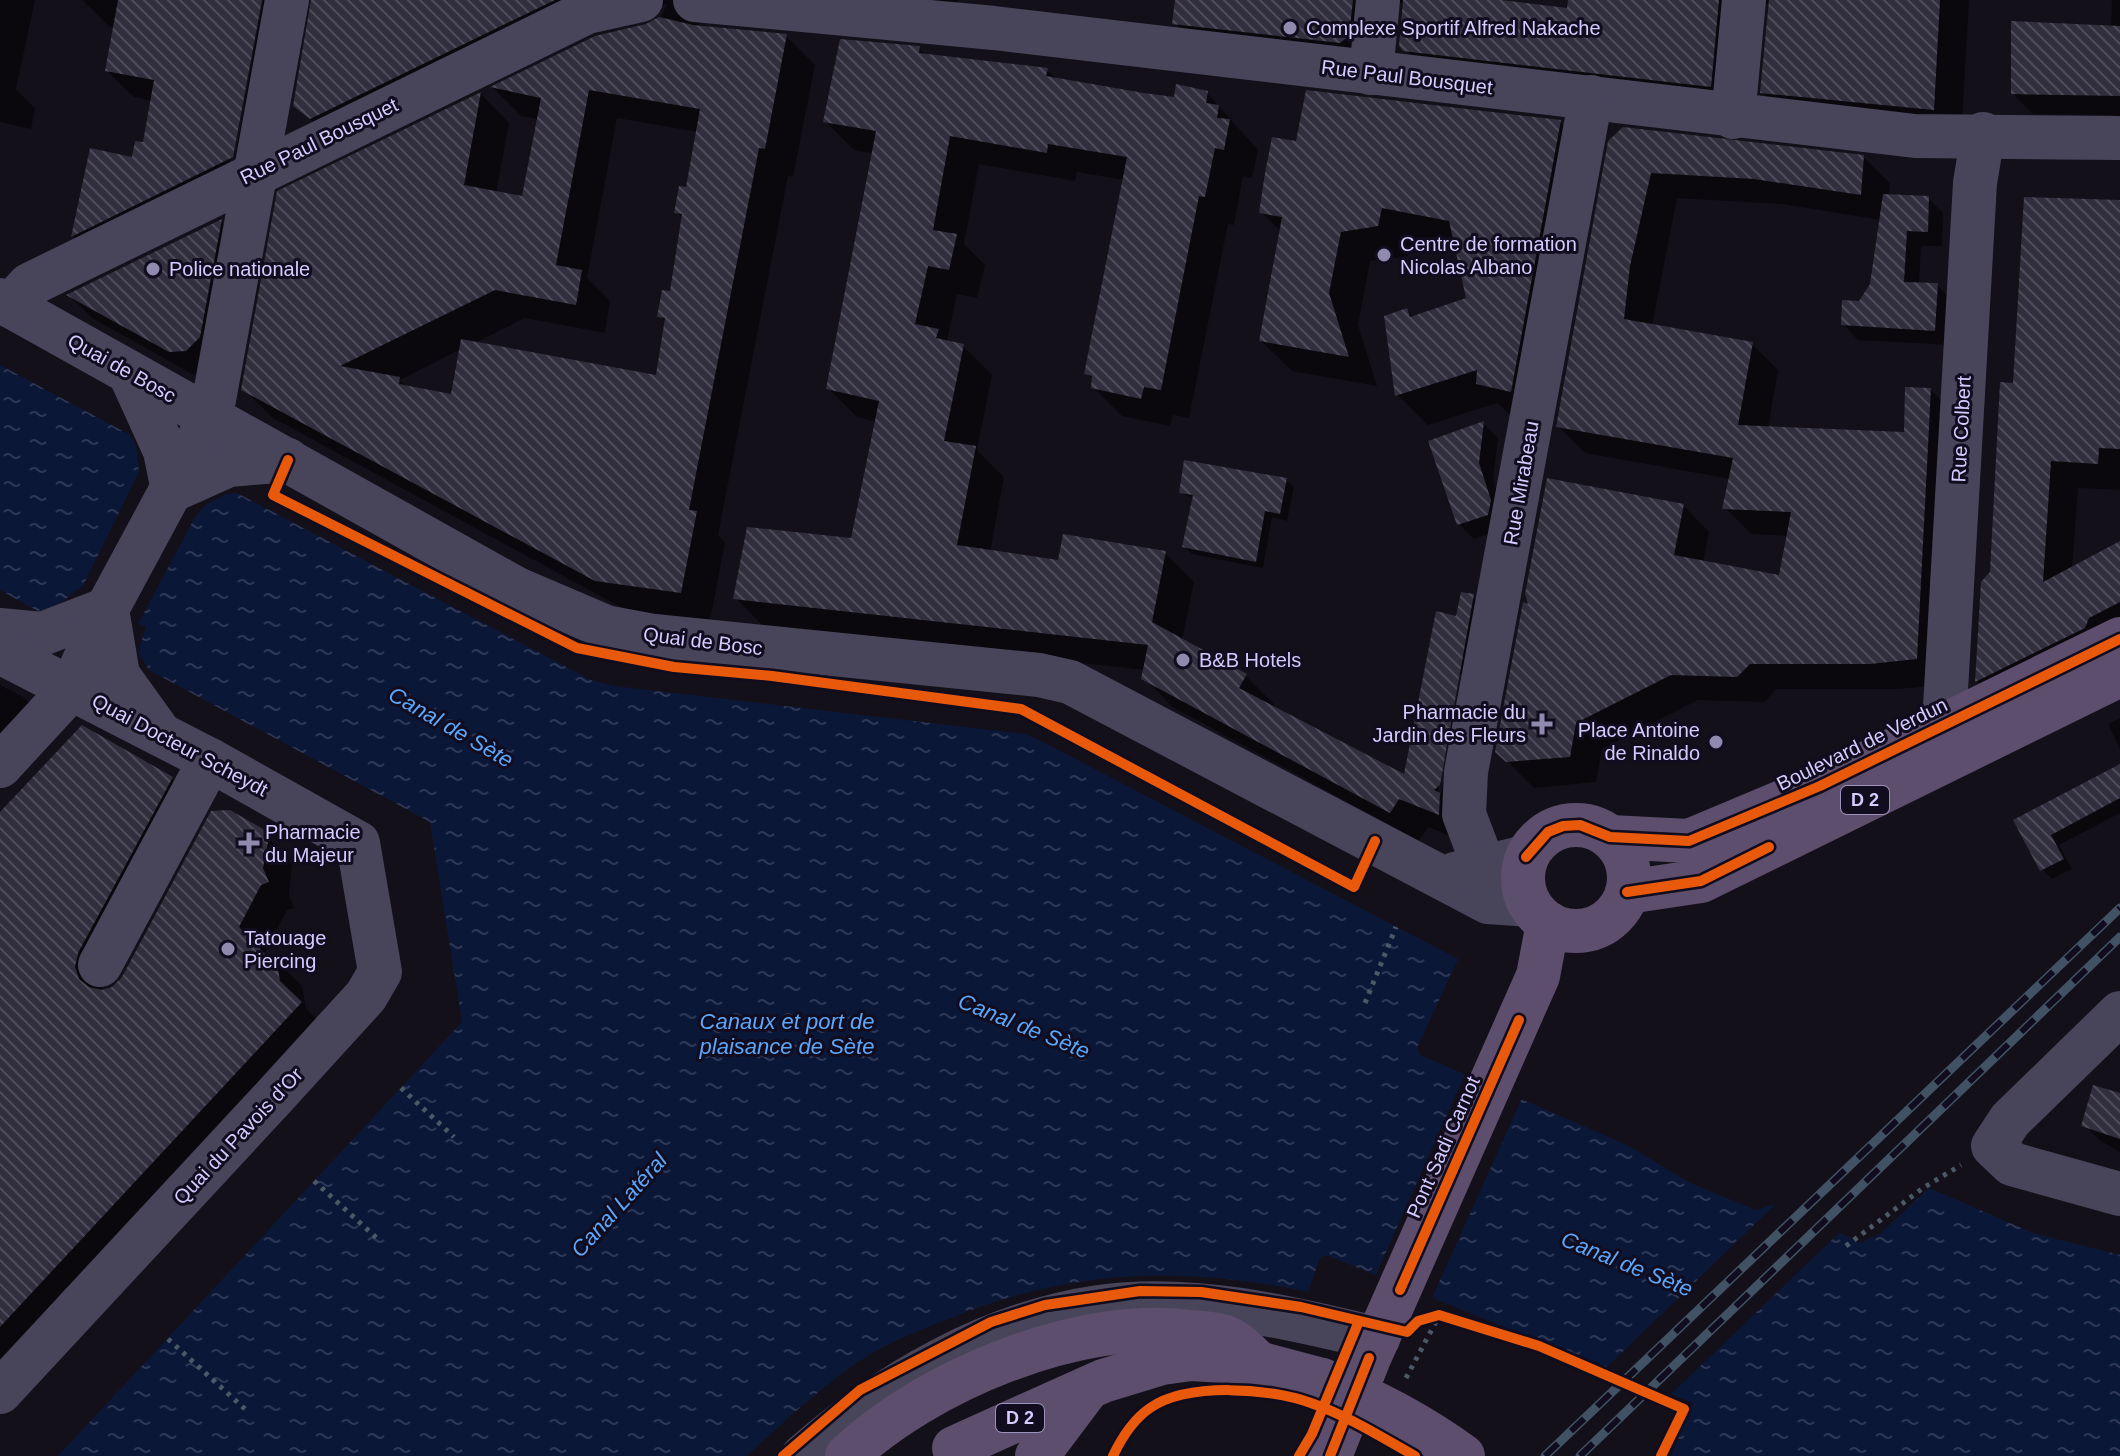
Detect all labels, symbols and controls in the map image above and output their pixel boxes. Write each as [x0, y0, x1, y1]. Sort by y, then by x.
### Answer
place label: Complexe Sportif Alfred Nakache [1306, 17, 1601, 39]
marker: Complexe Sportif Alfred Nakache [1281, 19, 1299, 37]
street label: Rue Paul Bousquet [1320, 56, 1494, 98]
street label: Rue Paul Bousquet [237, 93, 402, 189]
place label: Centre de formation Nicolas Albano [1400, 233, 1577, 278]
marker: Centre de formation Nicolas Albano [1375, 246, 1393, 264]
place label: Police nationale [169, 258, 310, 280]
marker: Police nationale [144, 260, 162, 278]
street label: Quai de Bosc [64, 329, 180, 407]
street label: Rue Colbert [1947, 375, 1975, 483]
street label: Rue Mirabeau [1499, 419, 1543, 547]
street label: Quai de Bosc [642, 623, 764, 659]
place label: B&B Hotels [1199, 649, 1301, 671]
marker: B&B Hotels [1174, 651, 1192, 669]
water label: Canal de Sète [384, 681, 518, 773]
street label: Quai Docteur Scheydt [88, 689, 272, 801]
street label: Boulevard de Verdun [1773, 693, 1951, 795]
place label: Pharmacie du Jardin des Fleurs [1373, 701, 1526, 746]
marker: Pharmacie du Jardin des Fleurs [1533, 715, 1551, 733]
place label: Place Antoine de Rinaldo [1578, 719, 1700, 764]
marker: Place Antoine de Rinaldo [1707, 733, 1725, 751]
road number: D 2 [1841, 786, 1889, 814]
place label: Pharmacie du Majeur [265, 821, 361, 866]
marker: Pharmacie du Majeur [240, 834, 258, 852]
place label: Tatouage Piercing [244, 927, 326, 972]
marker: Tatouage Piercing [219, 940, 237, 958]
water label: Canal de Sète [955, 988, 1093, 1064]
water label: Canaux et port de plaisance de Sète [699, 1009, 874, 1059]
street label: Quai du Pavois d'Or [169, 1063, 307, 1209]
street label: Pont Sadi Carnot [1402, 1073, 1484, 1221]
water label: Canal Latéral [566, 1147, 673, 1262]
water label: Canal de Sète [1558, 1226, 1696, 1302]
road number: D 2 [996, 1404, 1044, 1432]

